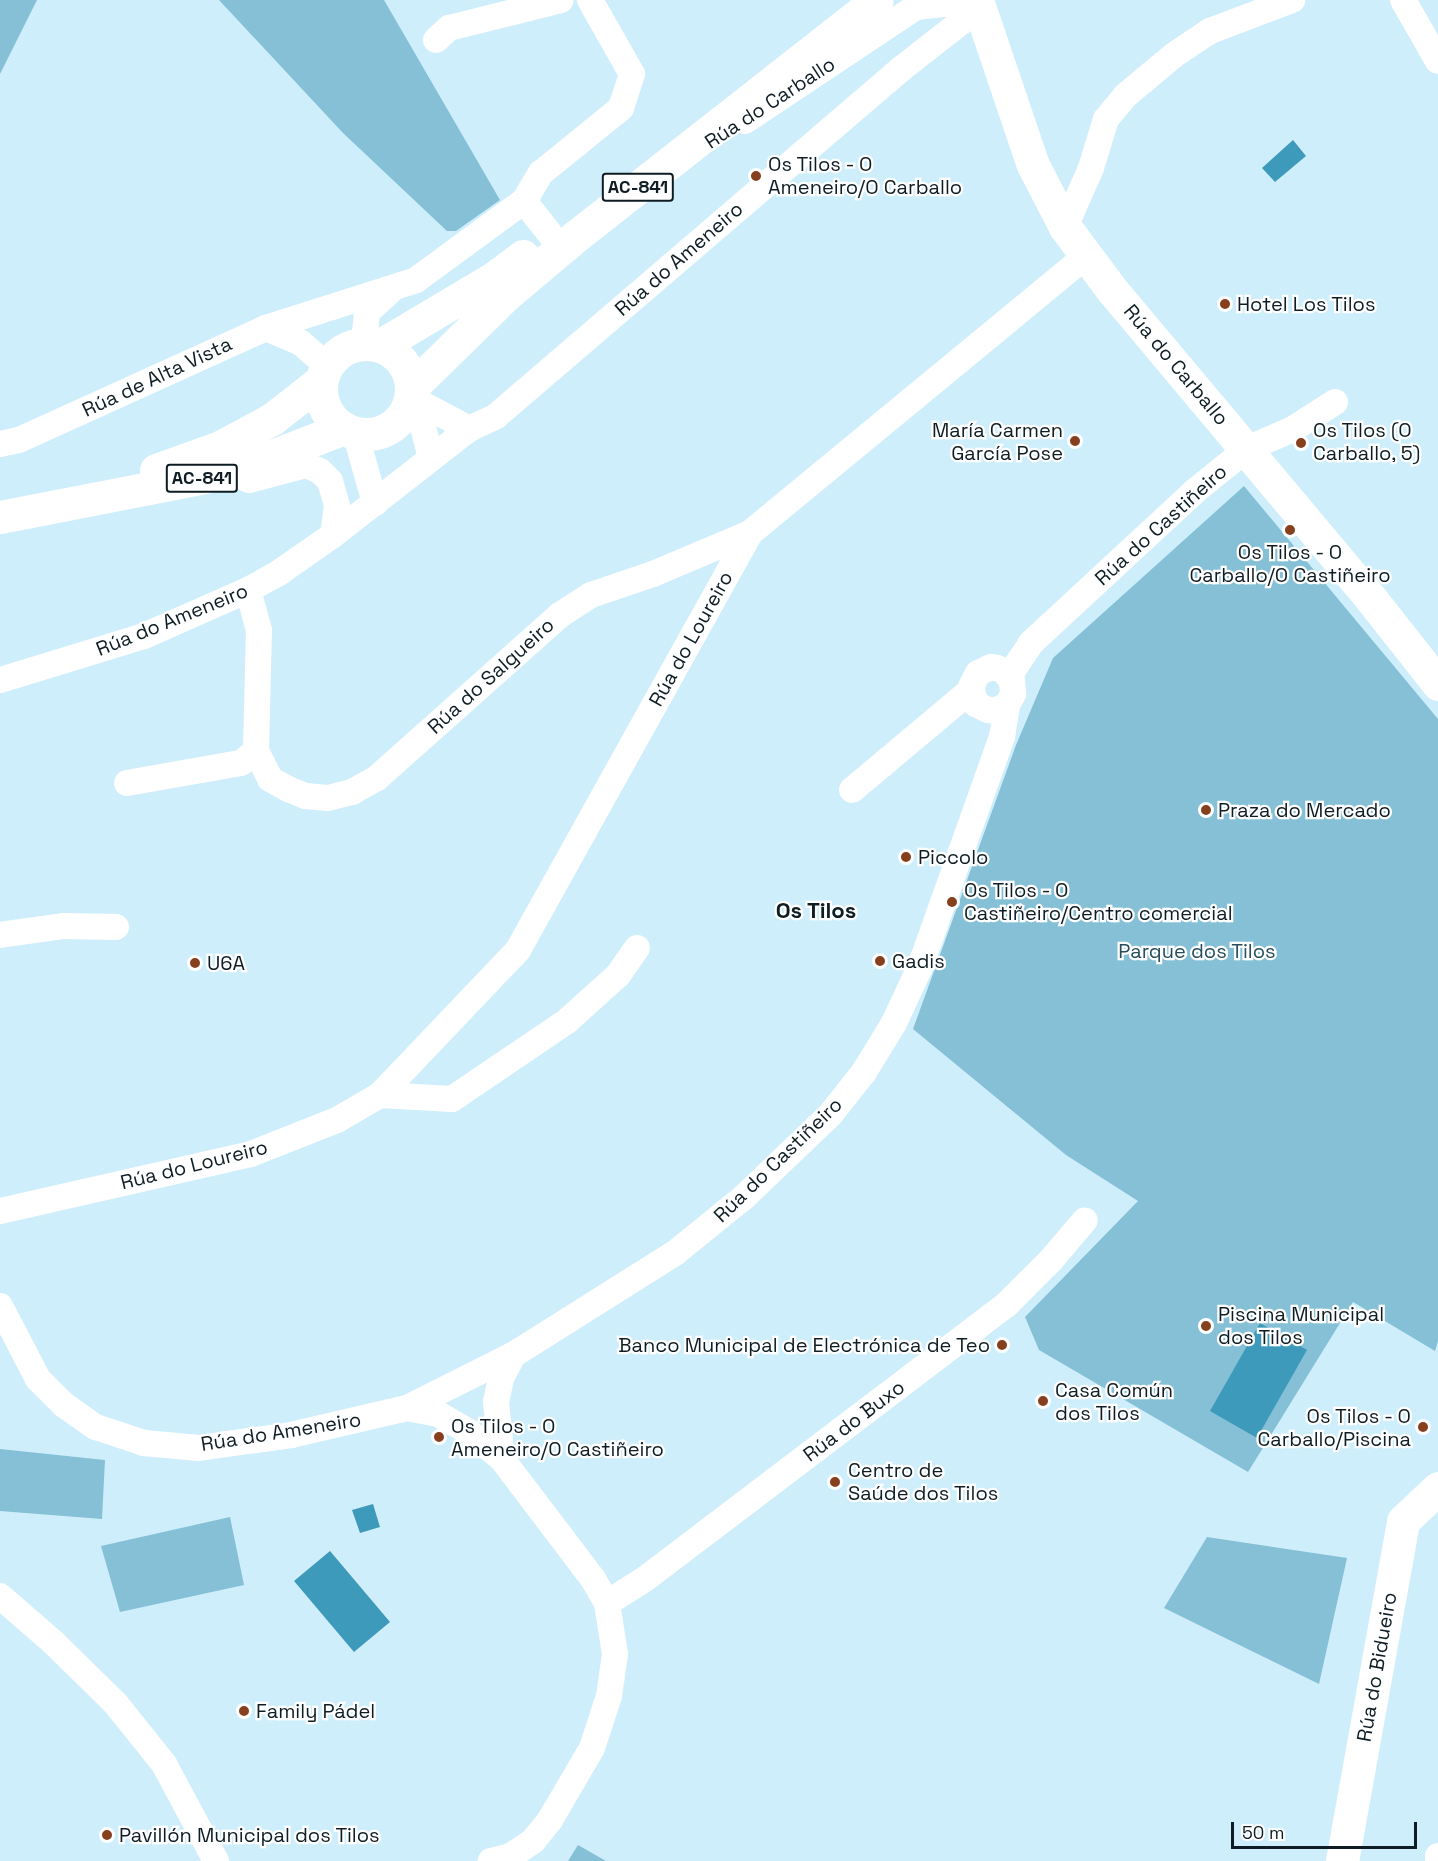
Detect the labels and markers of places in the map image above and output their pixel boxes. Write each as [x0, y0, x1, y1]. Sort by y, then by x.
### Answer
place label: Os Tilos - O Ameneiro/O Carballo [768, 152, 962, 199]
marker: Os Tilos - O Ameneiro/O Carballo [749, 169, 763, 183]
place label: Hotel Los Tilos [1237, 292, 1376, 316]
marker: Hotel Los Tilos [1218, 297, 1232, 311]
place label: María Carmen García Pose [932, 418, 1063, 465]
place label: Os Tilos (O Carballo, 5) [1313, 419, 1421, 466]
marker: María Carmen García Pose [1068, 434, 1082, 448]
marker: Os Tilos (O Carballo, 5) [1294, 436, 1308, 450]
marker: Os Tilos - O Carballo/O Castiñeiro [1283, 523, 1297, 537]
place label: Os Tilos - O Carballo/O Castiñeiro [1189, 540, 1391, 587]
place label: Praza do Mercado [1218, 798, 1391, 822]
marker: Praza do Mercado [1199, 803, 1213, 817]
place label: Piccolo [918, 845, 988, 869]
marker: Piccolo [899, 850, 913, 864]
place label: Os Tilos - O Castiñeiro/Centro comercial [964, 879, 1233, 926]
marker: Os Tilos - O Castiñeiro/Centro comercial [945, 895, 959, 909]
place label: Gadis [892, 949, 945, 973]
place label: U6A [207, 951, 245, 975]
marker: Gadis [873, 954, 887, 968]
marker: U6A [188, 956, 202, 970]
place label: Piscina Municipal dos Tilos [1218, 1302, 1384, 1349]
marker: Piscina Municipal dos Tilos [1199, 1319, 1213, 1333]
place label: Banco Municipal de Electrónica de Teo [618, 1333, 990, 1357]
marker: Banco Municipal de Electrónica de Teo [995, 1338, 1009, 1352]
place label: Casa Común dos Tilos [1055, 1378, 1173, 1425]
marker: Casa Común dos Tilos [1036, 1394, 1050, 1408]
place label: Os Tilos - O Carballo/Piscina [1257, 1404, 1411, 1451]
place label: Os Tilos - O Ameneiro/O Castiñeiro [451, 1414, 664, 1461]
marker: Os Tilos - O Carballo/Piscina [1416, 1420, 1430, 1434]
marker: Os Tilos - O Ameneiro/O Castiñeiro [432, 1430, 446, 1444]
place label: Centro de Saúde dos Tilos [848, 1458, 999, 1505]
marker: Centro de Saúde dos Tilos [826, 1473, 844, 1491]
place label: Family Pádel [256, 1699, 375, 1723]
marker: Family Pádel [237, 1704, 251, 1718]
place label: Pavillón Municipal dos Tilos [119, 1823, 380, 1847]
marker: Pavillón Municipal dos Tilos [100, 1828, 114, 1842]

